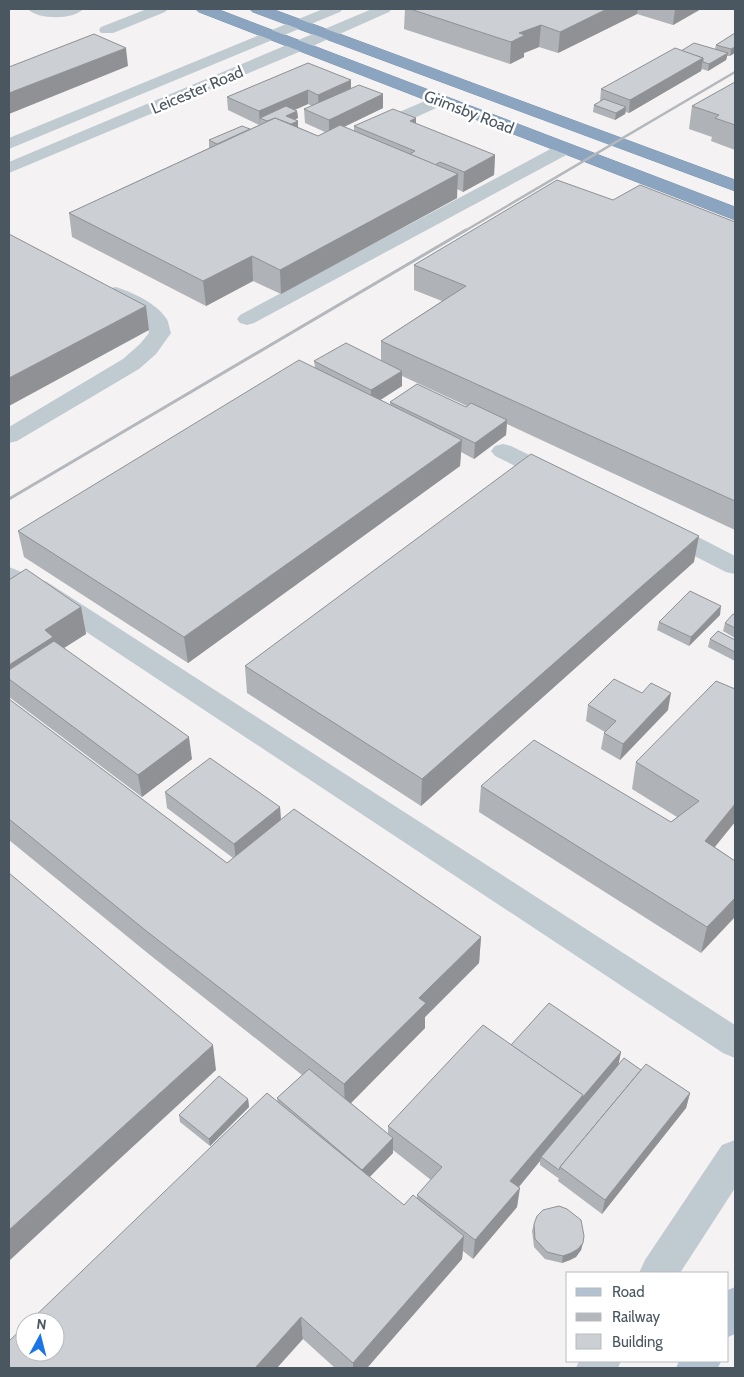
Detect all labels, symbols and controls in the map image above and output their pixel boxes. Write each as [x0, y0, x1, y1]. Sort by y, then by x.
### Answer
street label: Leicester Road [148, 62, 246, 118]
street label: Grimsby Road [421, 86, 517, 138]
legend [566, 1272, 729, 1362]
text: Road [612, 1283, 645, 1301]
text: Railway [612, 1308, 661, 1326]
north arrow [15, 1312, 65, 1362]
text: N [36, 1315, 48, 1334]
text: Building [612, 1333, 663, 1351]

